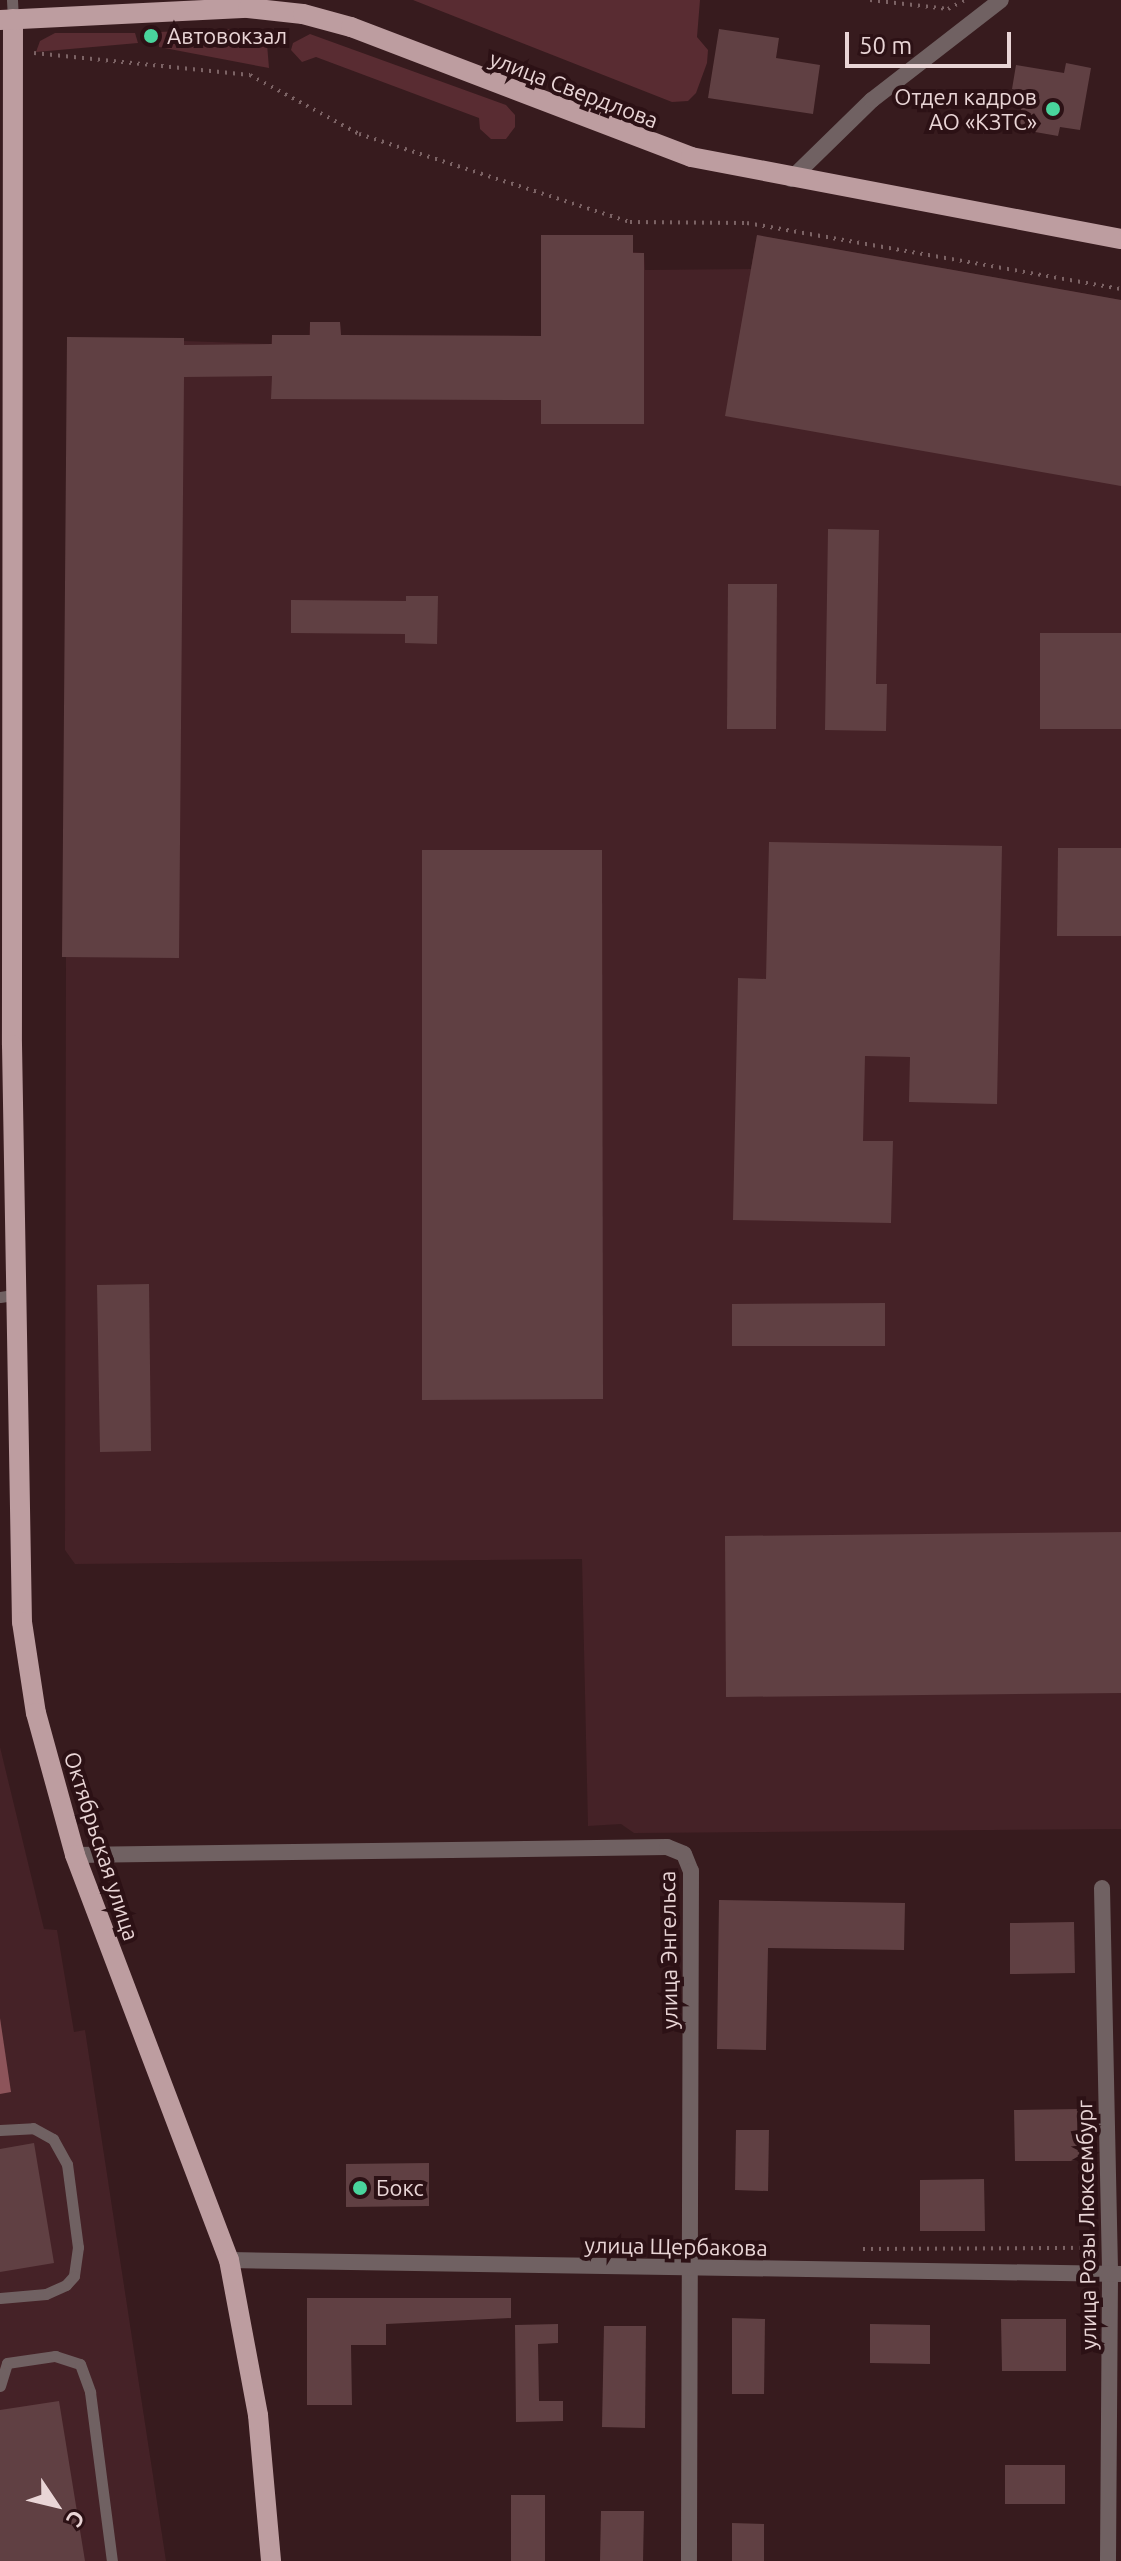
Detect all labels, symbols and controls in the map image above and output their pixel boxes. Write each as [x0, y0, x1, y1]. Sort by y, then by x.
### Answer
scale bar [849, 16, 1015, 66]
place label: Автовокзал [167, 23, 287, 49]
marker: Автовокзал [142, 27, 160, 45]
text: 50 m [859, 32, 912, 59]
street label: улица Свердлова [486, 45, 662, 133]
place label: Отдел кадров АО «КЗТС» [894, 83, 1037, 134]
marker: Отдел кадров АО «КЗТС» [1044, 100, 1062, 118]
street label: Октябрьская улица [59, 1748, 145, 1944]
street label: улица Энгельса [653, 1871, 683, 2029]
street label: улица Розы Люксембург [1071, 2100, 1101, 2350]
place label: Бокс [376, 2175, 424, 2201]
marker: Бокс [351, 2179, 369, 2197]
street label: улица Щербакова [584, 2231, 768, 2261]
north arrow [16, 2465, 96, 2545]
text: С [62, 2506, 90, 2532]

